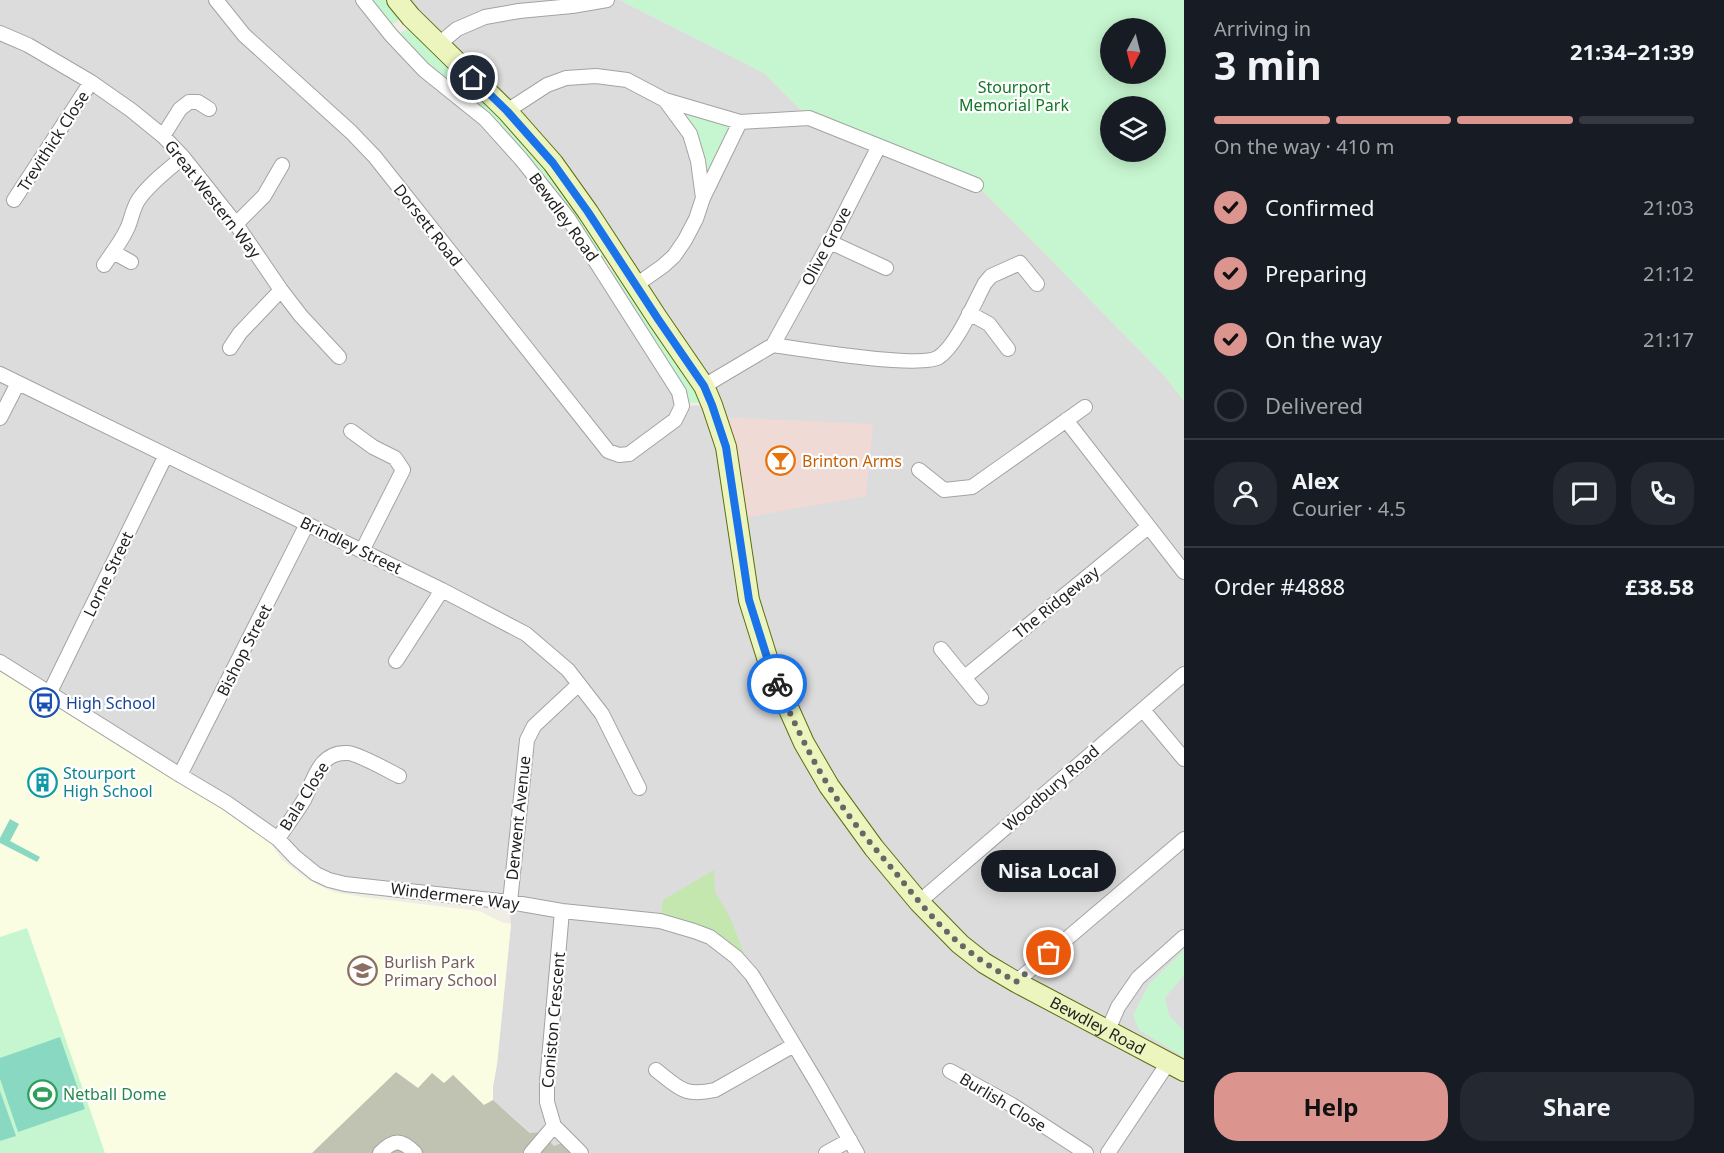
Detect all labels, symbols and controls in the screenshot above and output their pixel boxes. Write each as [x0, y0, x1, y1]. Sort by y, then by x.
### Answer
text: Arriving in [1214, 15, 1311, 42]
north arrow [1100, 18, 1166, 84]
map controls [1100, 18, 1166, 162]
text: 21:34–21:39 [1570, 36, 1694, 66]
text: 3 min [1214, 38, 1321, 91]
pin [447, 52, 498, 103]
icon: home [456, 61, 489, 94]
park label: Stourport Memorial Park [959, 76, 1069, 116]
street label: Trevithick Close [12, 86, 94, 196]
button: layers [1100, 96, 1166, 162]
text: On the way · 410 m [1214, 133, 1394, 160]
street label: Great Western Way [160, 135, 267, 263]
street label: Bewdley Road [524, 168, 604, 266]
street label: Dorsett Road [389, 179, 467, 271]
icon: check [1214, 191, 1247, 224]
text: Confirmed [1265, 192, 1375, 222]
text: 21:03 [1643, 194, 1694, 221]
street label: Olive Grove [796, 203, 856, 289]
icon: check [1214, 257, 1247, 290]
text: Preparing [1265, 258, 1367, 288]
text: 21:12 [1643, 260, 1694, 287]
icon: check [1214, 323, 1247, 356]
text: On the way [1265, 324, 1382, 354]
text: 21:17 [1643, 326, 1694, 353]
text: Delivered [1265, 390, 1363, 420]
bar icon: Brinton Arms [765, 445, 797, 477]
place label: Brinton Arms [802, 450, 902, 472]
button: person [1214, 462, 1277, 525]
button: chat [1553, 462, 1616, 525]
button: phone [1631, 462, 1694, 525]
text: Alex [1292, 465, 1339, 495]
text: Courier · 4.5 [1292, 495, 1406, 522]
street label: Brindley Street [296, 511, 406, 579]
street label: Lorne Street [78, 527, 138, 620]
street label: The Ridgeway [1009, 560, 1104, 643]
text: Order #4888 [1214, 571, 1345, 601]
text: £38.58 [1625, 571, 1694, 601]
street label: Bishop Street [211, 600, 277, 700]
courier [747, 654, 807, 714]
icon: bike [761, 668, 794, 701]
bus stop icon: High School [29, 687, 61, 719]
place label: High School [66, 692, 156, 714]
street label: Woodbury Road [998, 740, 1104, 836]
street label: Derwent Avenue [501, 755, 535, 881]
street label: Bala Close [274, 757, 334, 835]
place label: Stourport High School [63, 762, 153, 802]
building icon: Stourport High School [26, 766, 58, 798]
callout: Nisa Local [982, 851, 1116, 893]
text: Nisa Local [998, 857, 1099, 884]
street label: Windermere Way [389, 877, 521, 915]
pin [1023, 927, 1074, 978]
icon: bag [1032, 936, 1065, 969]
place label: Burlish Park Primary School [384, 951, 497, 991]
street label: Coniston Crescent [536, 951, 570, 1089]
school or university icon: Burlish Park Primary School [347, 955, 379, 987]
street label: Bewdley Road [1046, 991, 1149, 1060]
street label: Burlish Close [956, 1067, 1050, 1137]
button: Help [1214, 1072, 1448, 1141]
button: Share [1460, 1072, 1694, 1141]
sports icon: Netball Dome [26, 1078, 58, 1110]
place label: Netball Dome [63, 1083, 167, 1105]

